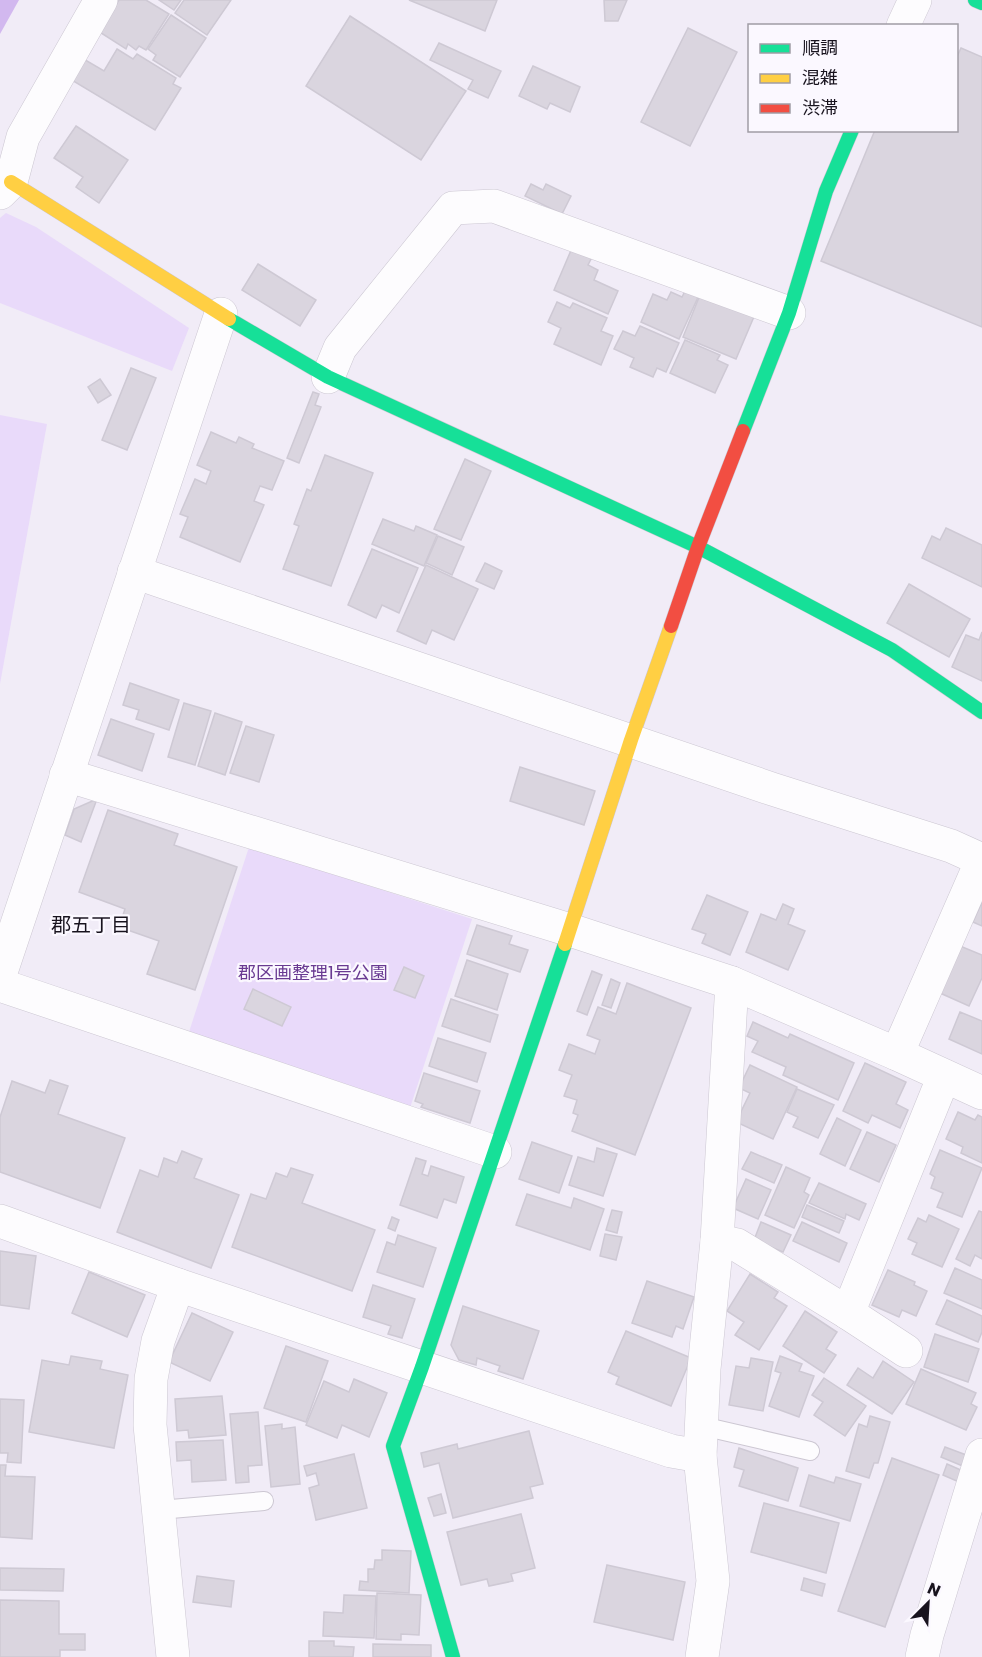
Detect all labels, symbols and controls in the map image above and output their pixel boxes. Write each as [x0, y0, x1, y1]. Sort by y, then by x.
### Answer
legend [748, 24, 958, 132]
text: 順調 [802, 35, 838, 60]
text: 混雑 [802, 65, 838, 90]
text: 渋滞 [802, 95, 838, 120]
district label: 郡五丁目 [51, 911, 131, 939]
park label: 郡区画整理1号公園 [238, 960, 388, 985]
north arrow [898, 1573, 958, 1633]
text: N [924, 1577, 944, 1603]

